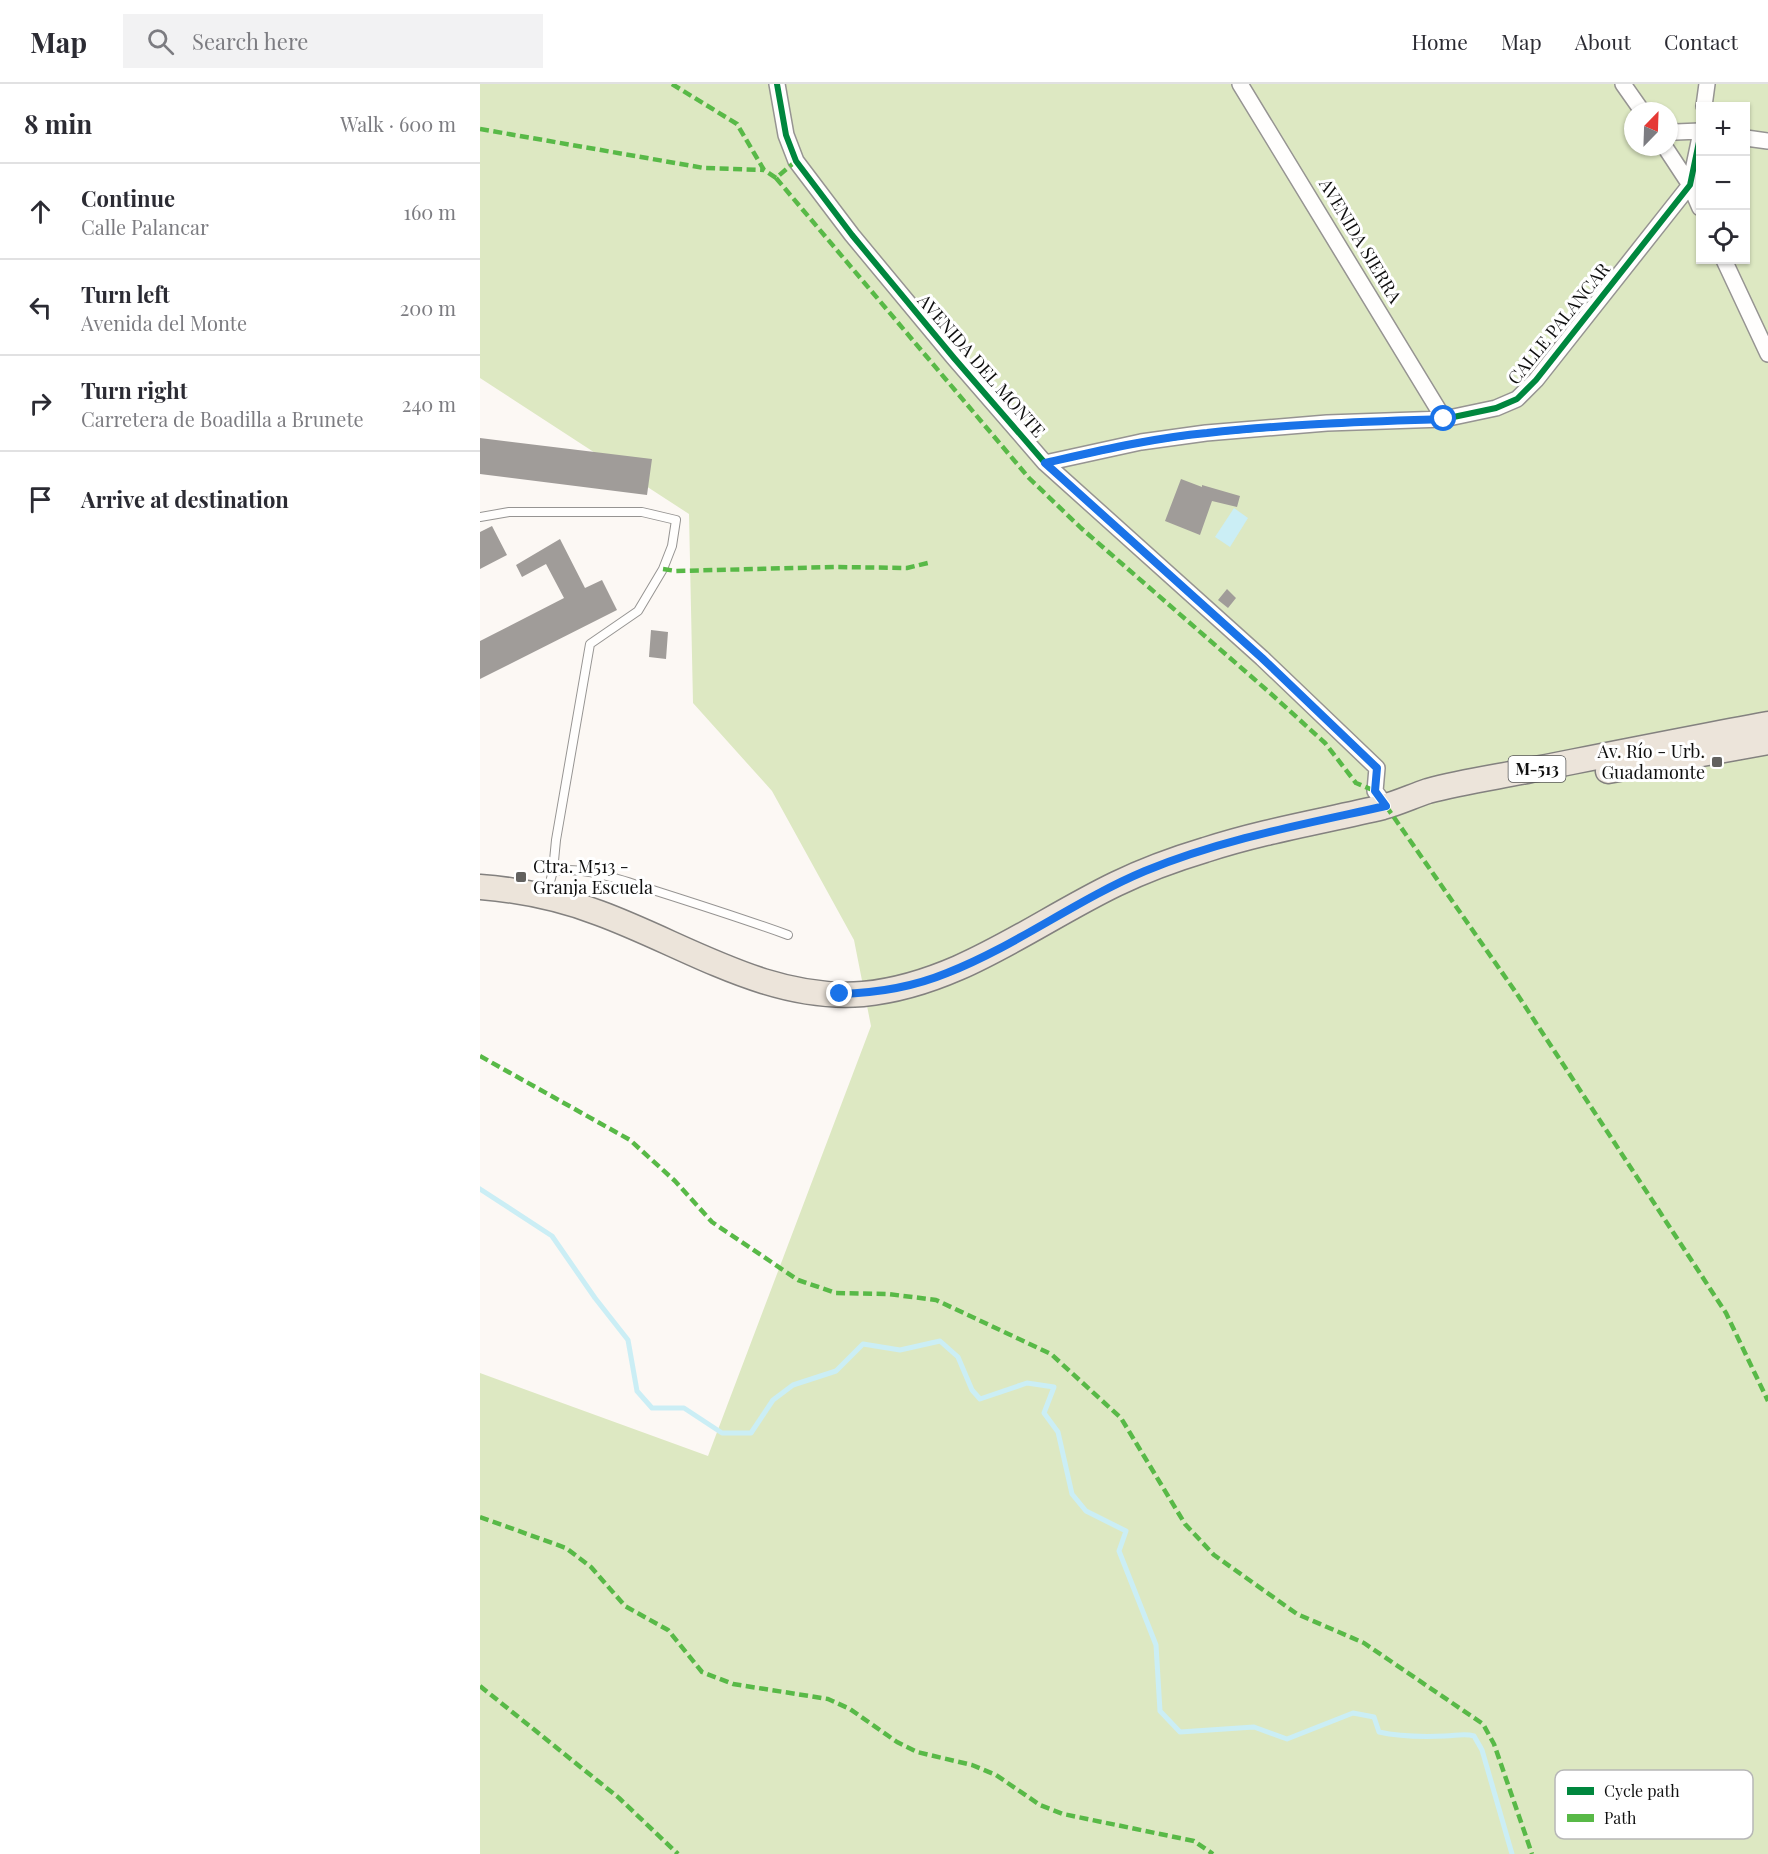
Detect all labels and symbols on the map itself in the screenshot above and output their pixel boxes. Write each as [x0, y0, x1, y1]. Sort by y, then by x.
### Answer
north arrow [1624, 102, 1678, 156]
street label: AVENIDA SIERRA [1314, 173, 1408, 308]
street label: CALLE PALANCAR [1502, 257, 1615, 389]
street label: AVENIDA DEL MONTE [912, 288, 1051, 442]
route start [1430, 405, 1456, 431]
place label: Av. Río - Urb. Guadamonte [1597, 739, 1705, 784]
marker: Av. Río - Urb. Guadamonte [1710, 755, 1724, 769]
road number: M-513 [1508, 756, 1566, 782]
place label: Ctra. M513 - Granja Escuela [533, 854, 653, 899]
marker: Ctra. M513 - Granja Escuela [514, 870, 528, 884]
route end [826, 980, 852, 1006]
legend [1555, 1770, 1753, 1839]
text: Cycle path [1604, 1780, 1680, 1801]
text: Path [1604, 1807, 1637, 1828]

